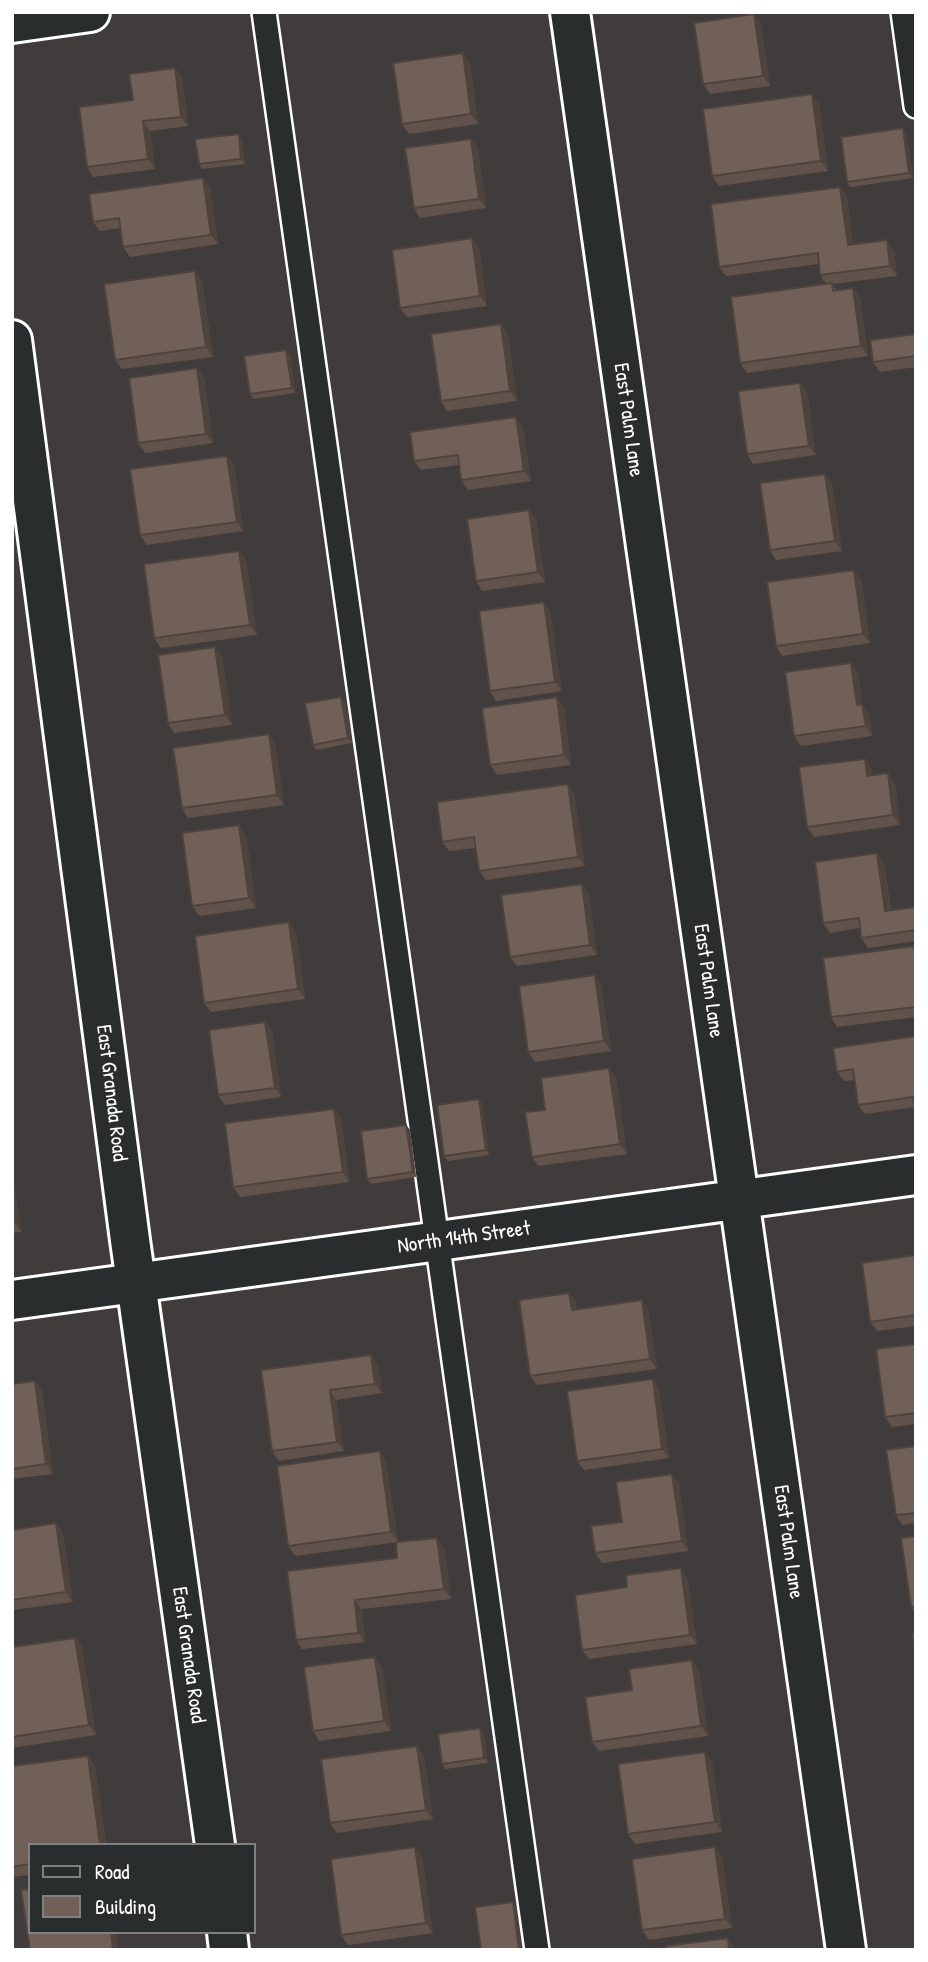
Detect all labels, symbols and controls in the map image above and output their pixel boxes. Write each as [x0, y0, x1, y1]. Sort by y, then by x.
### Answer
street label: East Palm Lane [608, 362, 648, 478]
street label: East Palm Lane [688, 923, 728, 1039]
street label: East Granada Road [90, 1023, 132, 1163]
street label: North 14th Street [396, 1216, 532, 1260]
street label: East Palm Lane [768, 1484, 808, 1600]
street label: East Granada Road [166, 1585, 210, 1725]
legend [28, 1843, 256, 1934]
text: Road [95, 1857, 129, 1886]
text: Building [95, 1892, 156, 1921]

